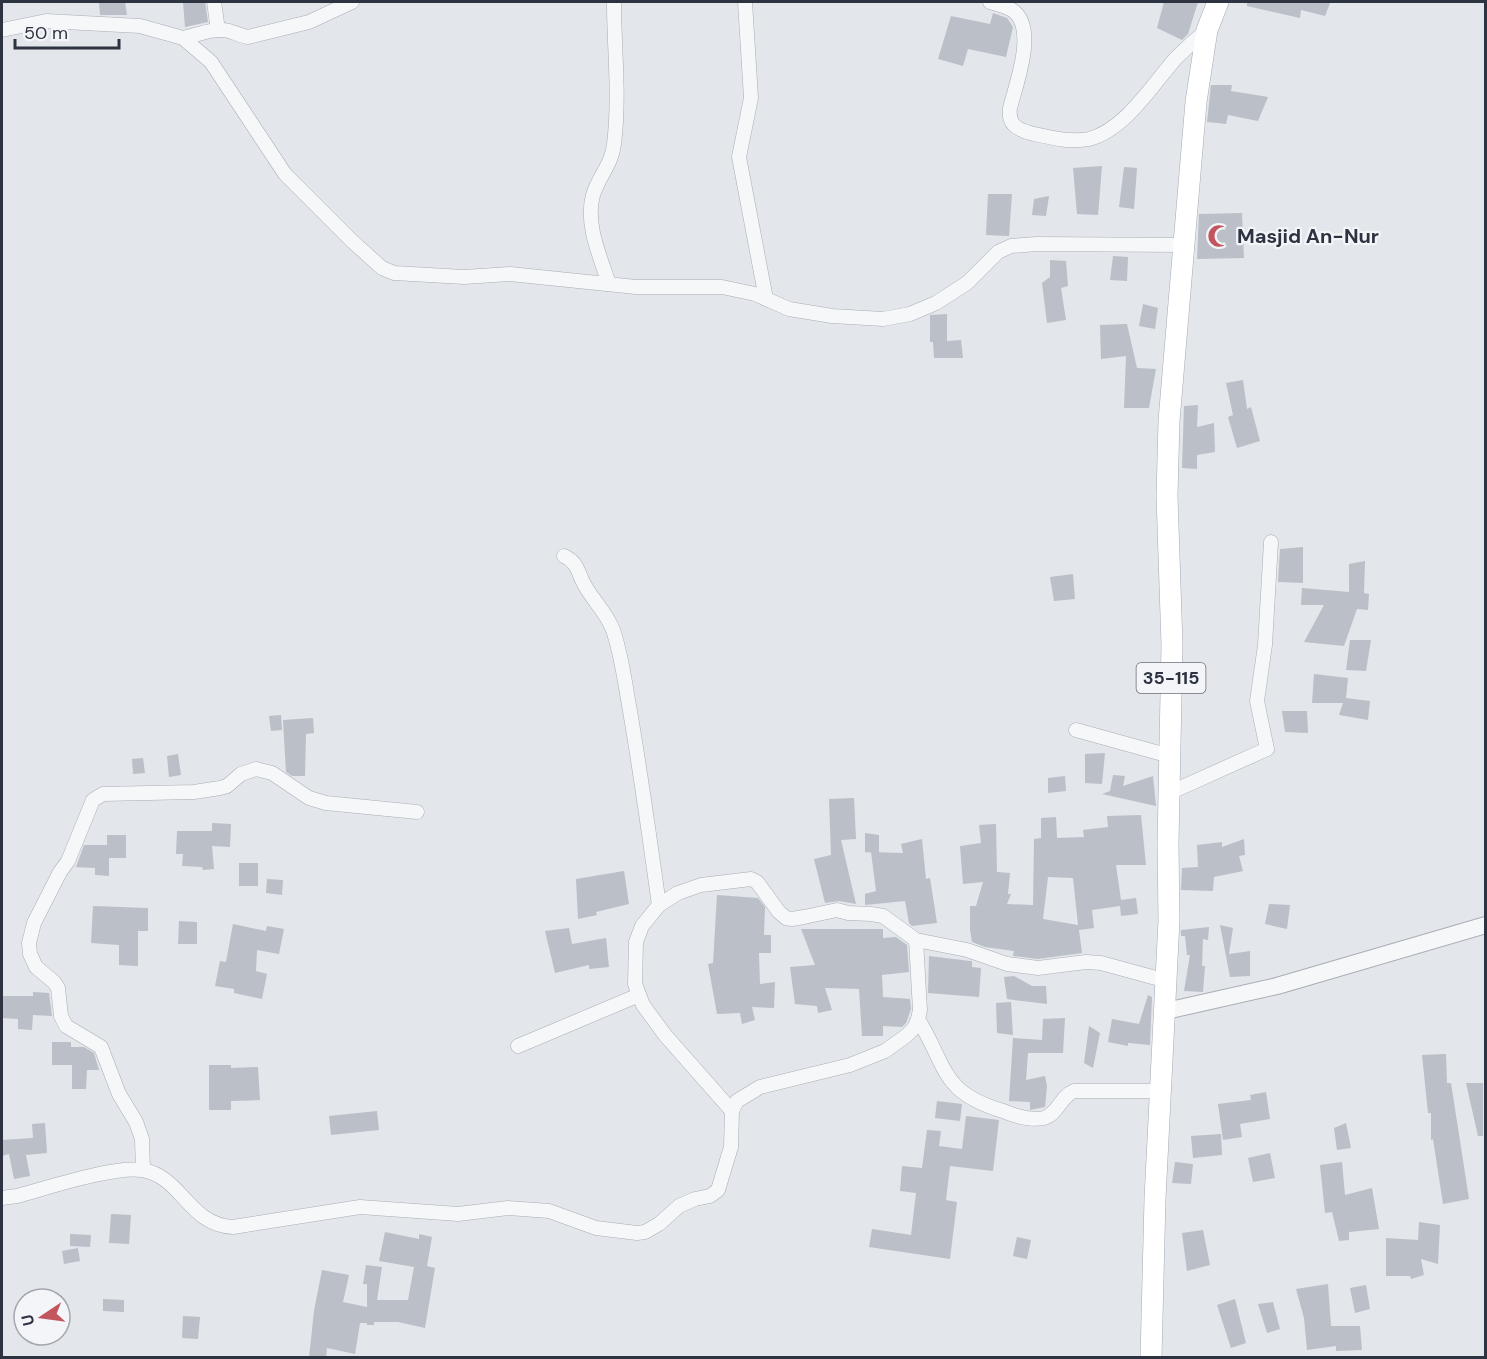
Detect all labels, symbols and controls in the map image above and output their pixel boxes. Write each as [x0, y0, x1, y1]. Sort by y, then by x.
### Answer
scale bar [15, 12, 118, 50]
text: 50 m [24, 21, 68, 45]
mosque icon: Masjid An-Nur [1206, 223, 1232, 249]
place label: Masjid An-Nur [1237, 223, 1379, 249]
road number: 35-115 [1136, 663, 1206, 693]
north arrow [12, 1287, 72, 1347]
text: U [16, 1313, 39, 1328]

